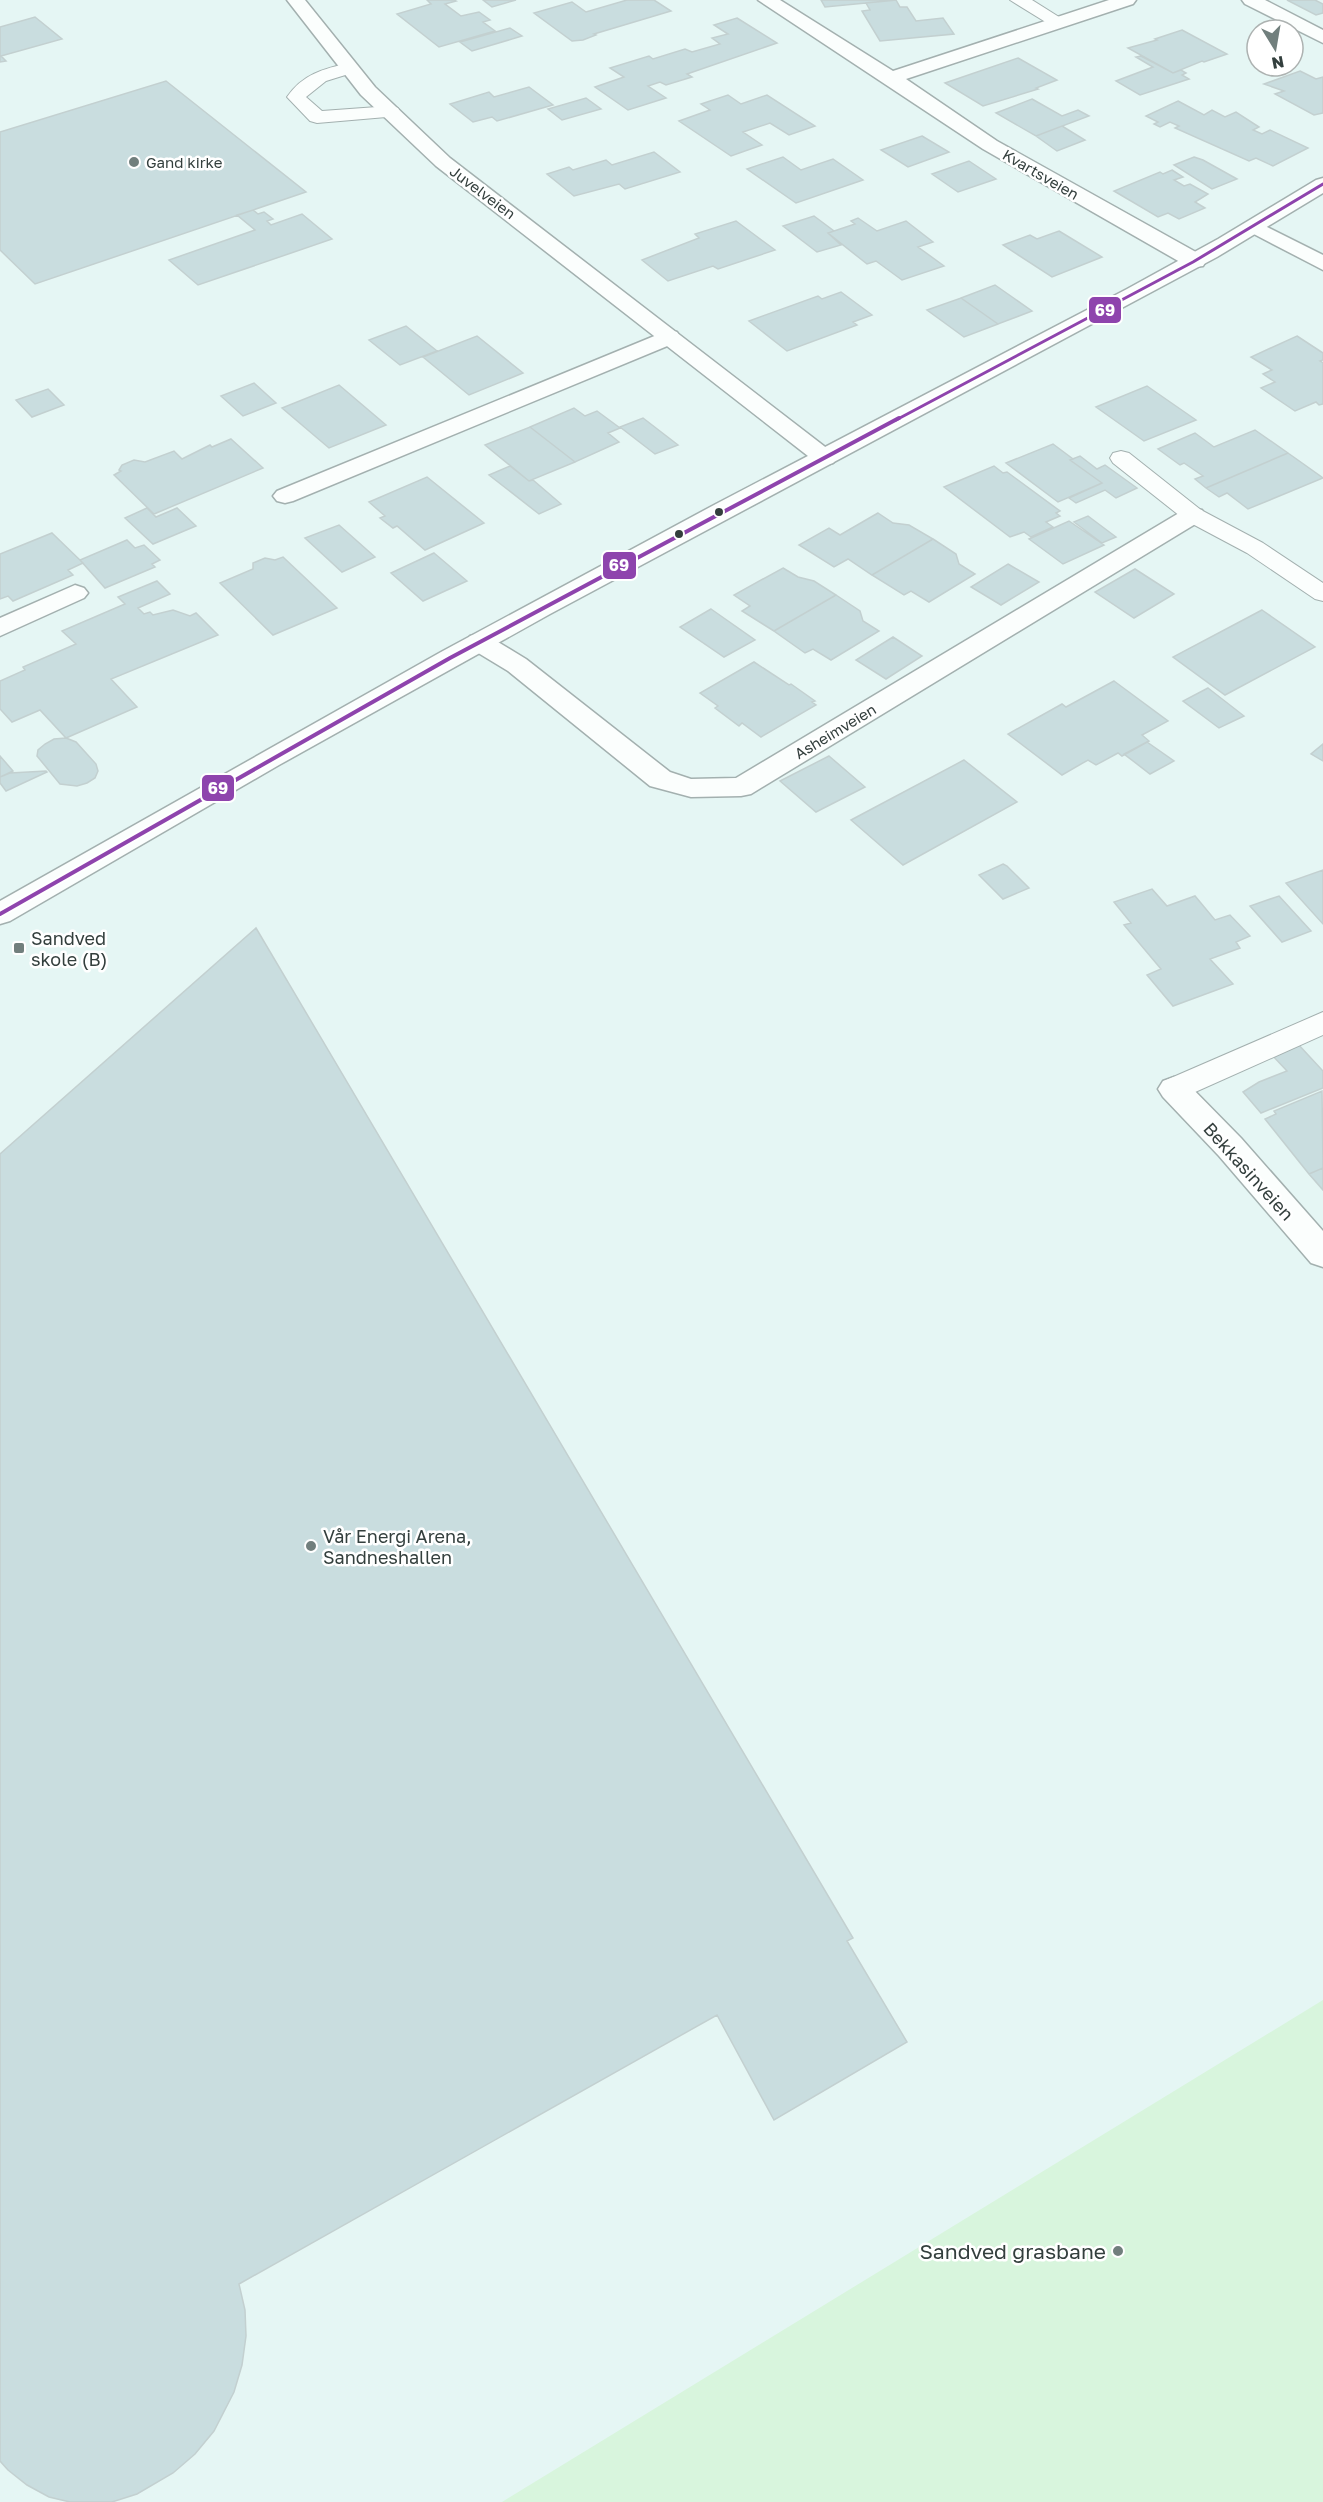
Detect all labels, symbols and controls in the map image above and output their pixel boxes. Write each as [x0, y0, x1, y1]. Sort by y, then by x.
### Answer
north arrow [1245, 18, 1305, 78]
text: N [1270, 52, 1286, 74]
street label: Kvartsveien [1000, 145, 1082, 203]
place label: Gand kirke [146, 153, 223, 171]
marker: Gand kirke [127, 155, 141, 169]
street label: Juvelveien [447, 162, 519, 222]
line badge: 69 [1088, 296, 1122, 324]
text: 69 [1095, 300, 1115, 320]
unlabelled marker [713, 506, 725, 518]
unlabelled marker [673, 528, 685, 540]
line badge: 69 [602, 551, 637, 580]
text: 69 [609, 555, 629, 575]
street label: Asheimveien [791, 700, 879, 762]
line badge: 69 [201, 774, 235, 802]
text: 69 [208, 778, 228, 798]
place label: Sandved skole (B) [31, 927, 107, 970]
marker: Sandved skole (B) [12, 941, 26, 955]
street label: Bekkasinveien [1199, 1117, 1299, 1225]
place label: Vår Energi Arena, Sandneshallen [323, 1525, 472, 1568]
marker: Vår Energi Arena, Sandneshallen [304, 1539, 318, 1553]
place label: Sandved grasbane [919, 2238, 1106, 2264]
marker: Sandved grasbane [1111, 2244, 1125, 2258]

